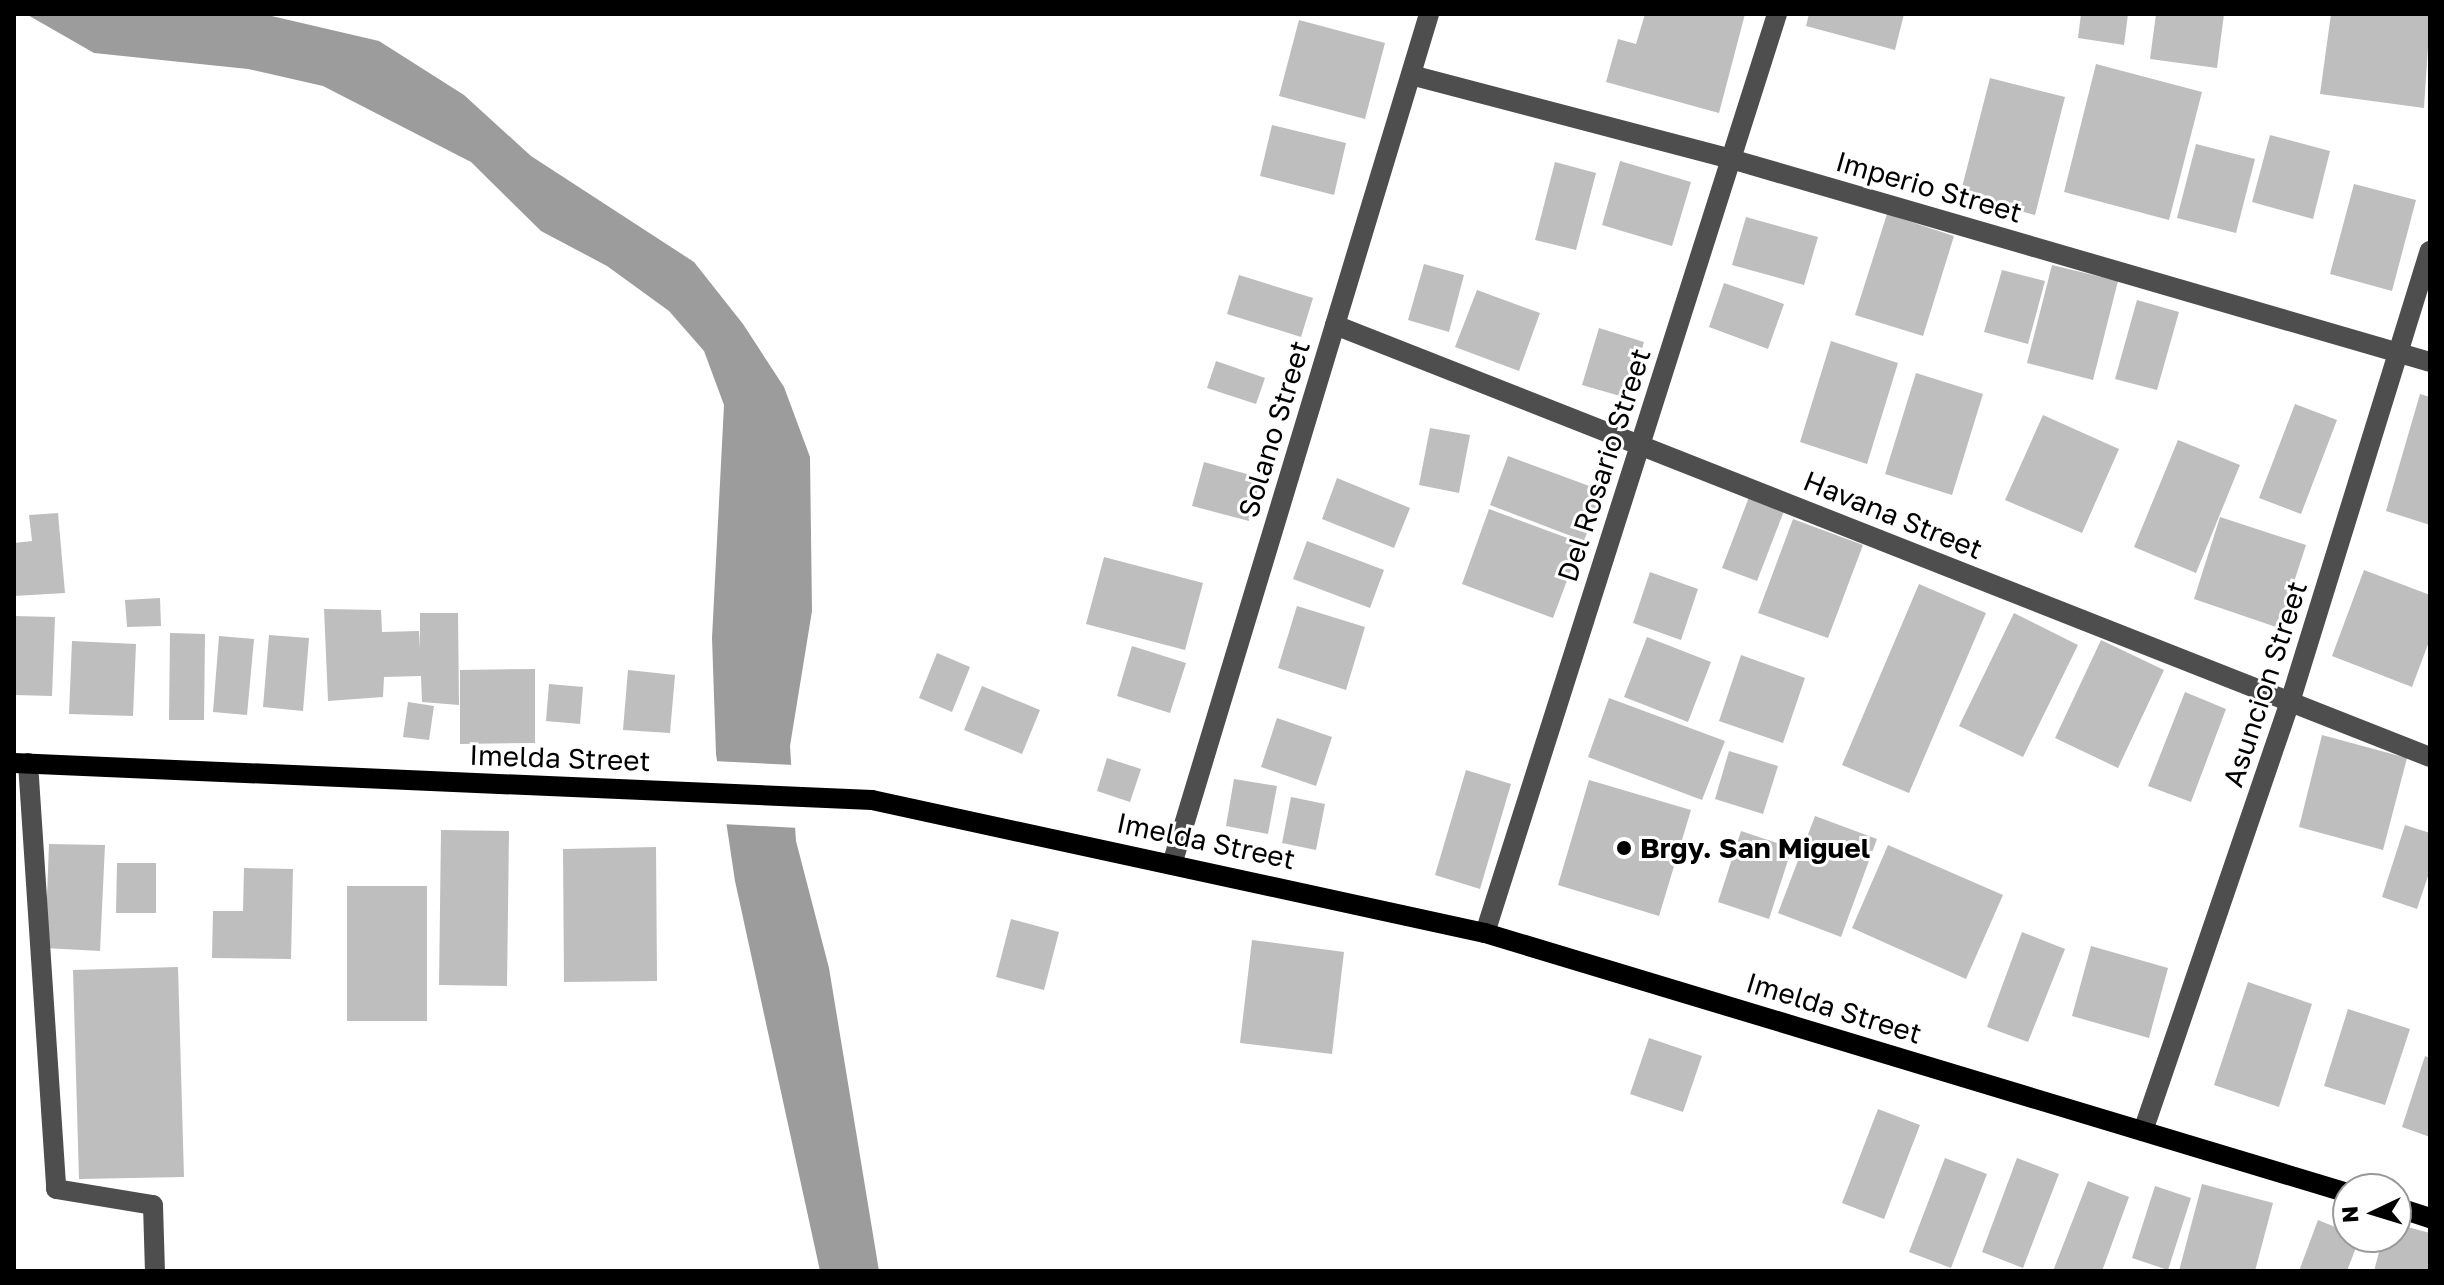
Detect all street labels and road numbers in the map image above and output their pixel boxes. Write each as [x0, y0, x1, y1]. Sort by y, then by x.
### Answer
street label: Imperio Street [1832, 144, 2026, 230]
street label: Solano Street [1231, 336, 1317, 522]
street label: Del Rosario Street [1550, 344, 1658, 586]
street label: Havana Street [1799, 464, 1987, 566]
street label: Asuncion Street [2216, 577, 2314, 791]
street label: Imelda Street [469, 738, 651, 778]
street label: Imelda Street [1114, 806, 1298, 876]
street label: Imelda Street [1742, 965, 1926, 1051]

